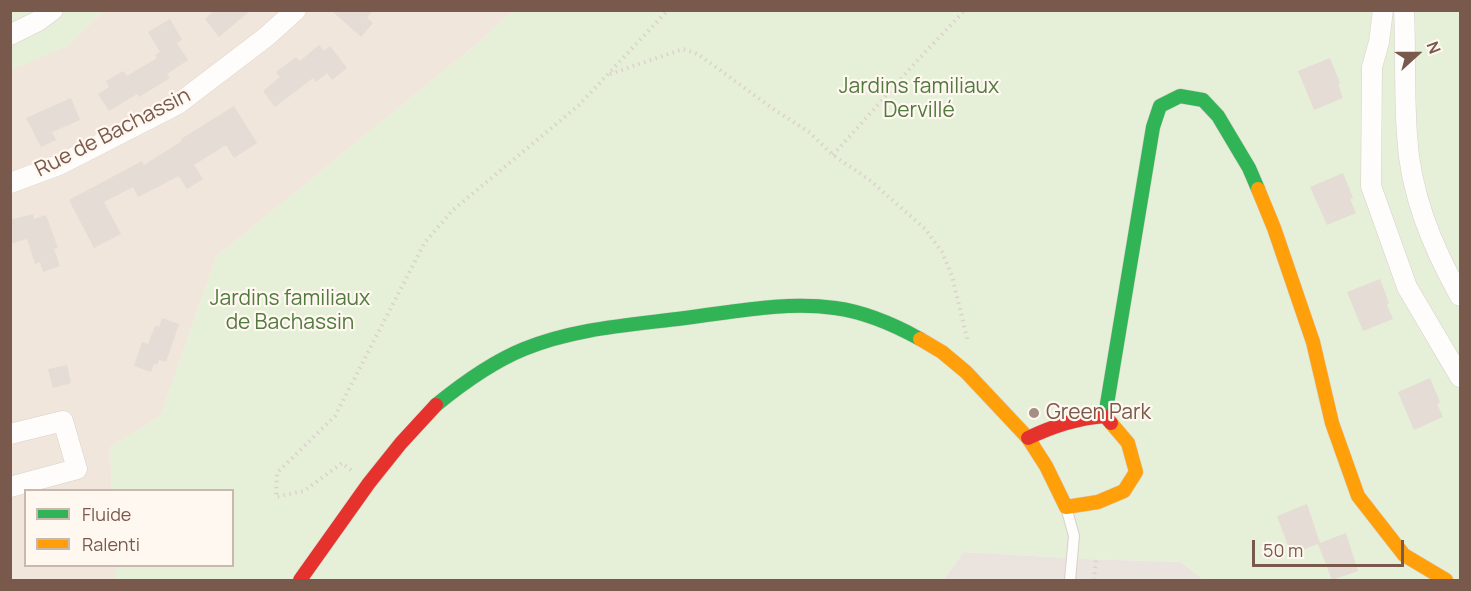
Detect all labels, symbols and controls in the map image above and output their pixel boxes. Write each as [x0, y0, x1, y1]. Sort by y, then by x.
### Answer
north arrow [1387, 24, 1447, 84]
text: N [1421, 38, 1446, 57]
park label: Jardins familiaux Dervillé [839, 74, 999, 124]
street label: Rue de Bachassin [31, 83, 195, 183]
park label: Jardins familiaux de Bachassin [210, 286, 370, 336]
place label: Green Park [1046, 400, 1151, 426]
marker: Green Park [1027, 406, 1041, 420]
legend [24, 489, 234, 567]
text: Fluide [82, 502, 131, 526]
scale bar [1255, 528, 1406, 566]
text: Ralenti [82, 532, 140, 556]
text: 50 m [1263, 538, 1303, 562]

